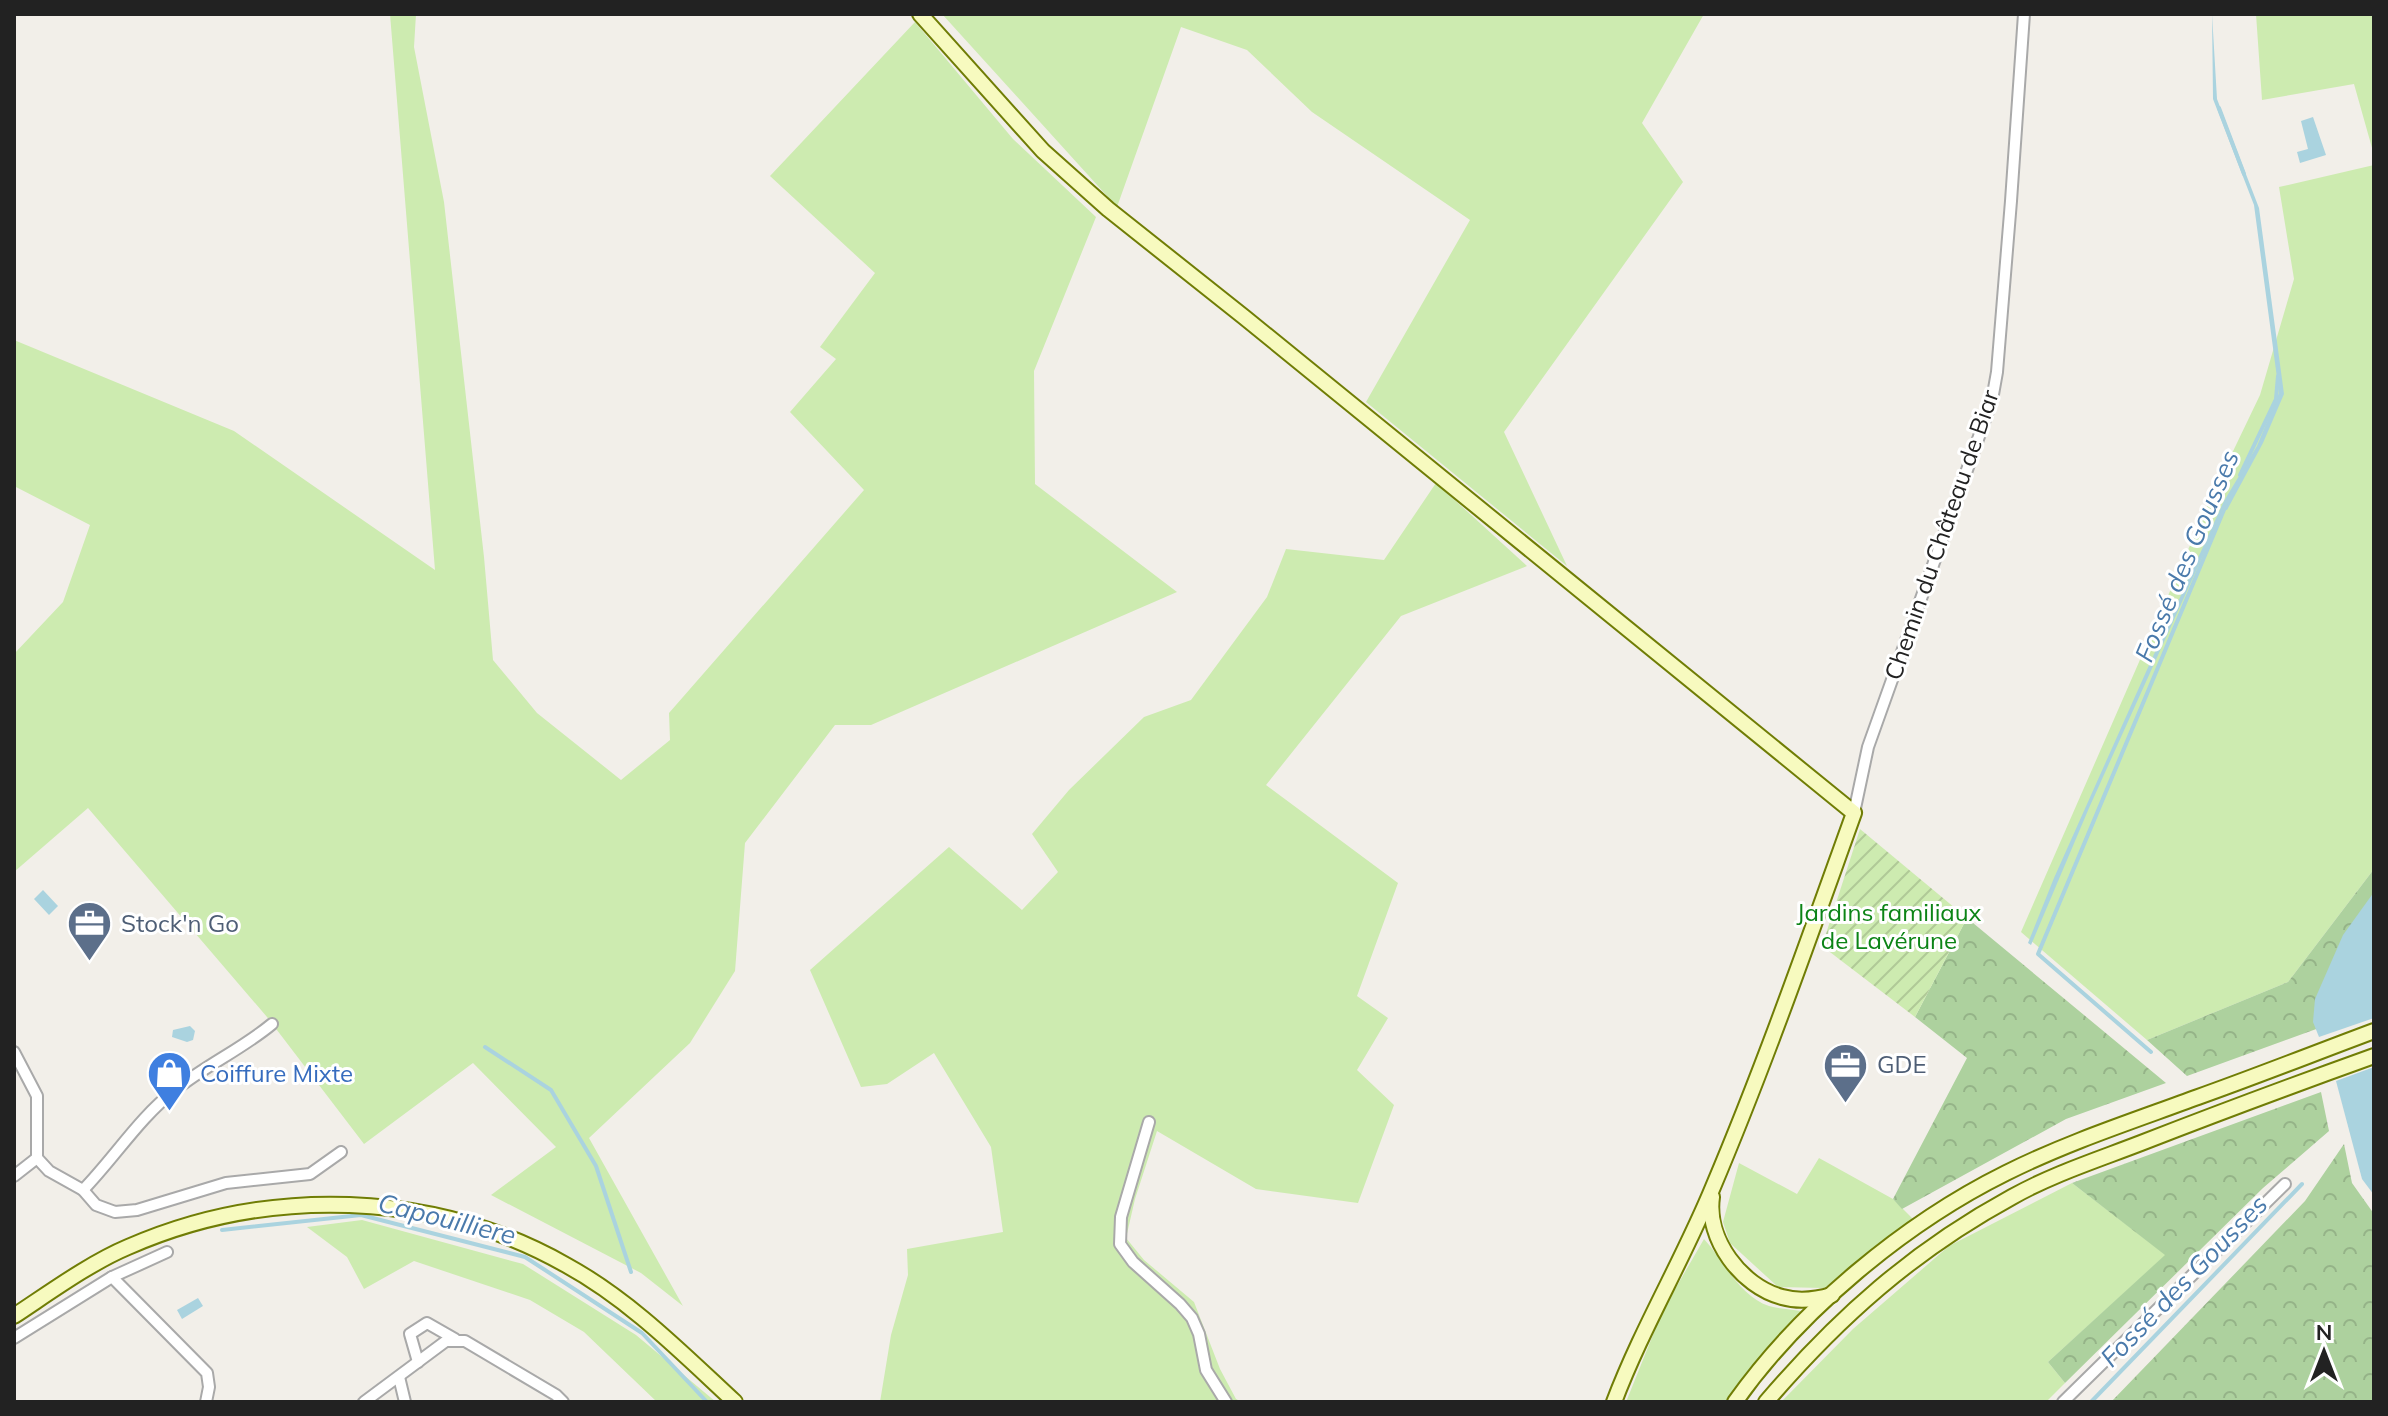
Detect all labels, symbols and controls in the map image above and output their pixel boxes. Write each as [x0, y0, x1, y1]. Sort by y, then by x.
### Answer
street label: Chemin du Château de Biar [1877, 385, 2005, 684]
water label: Fossé des Gousses [2127, 445, 2246, 667]
park label: Jardins familiaux de Lavérune [1797, 897, 1982, 955]
office icon: Stock'n Go [66, 900, 114, 963]
place label: Stock'n Go [121, 908, 239, 938]
office icon: GDE [1822, 1041, 1870, 1104]
place label: GDE [1877, 1049, 1927, 1079]
shop icon: Coiffure Mixte [145, 1050, 193, 1113]
place label: Coiffure Mixte [200, 1058, 353, 1088]
water label: Capouilliere [375, 1185, 519, 1252]
water label: Fossé des Gousses [2093, 1188, 2274, 1374]
north arrow [2284, 1312, 2364, 1392]
text: N [2316, 1318, 2332, 1346]

